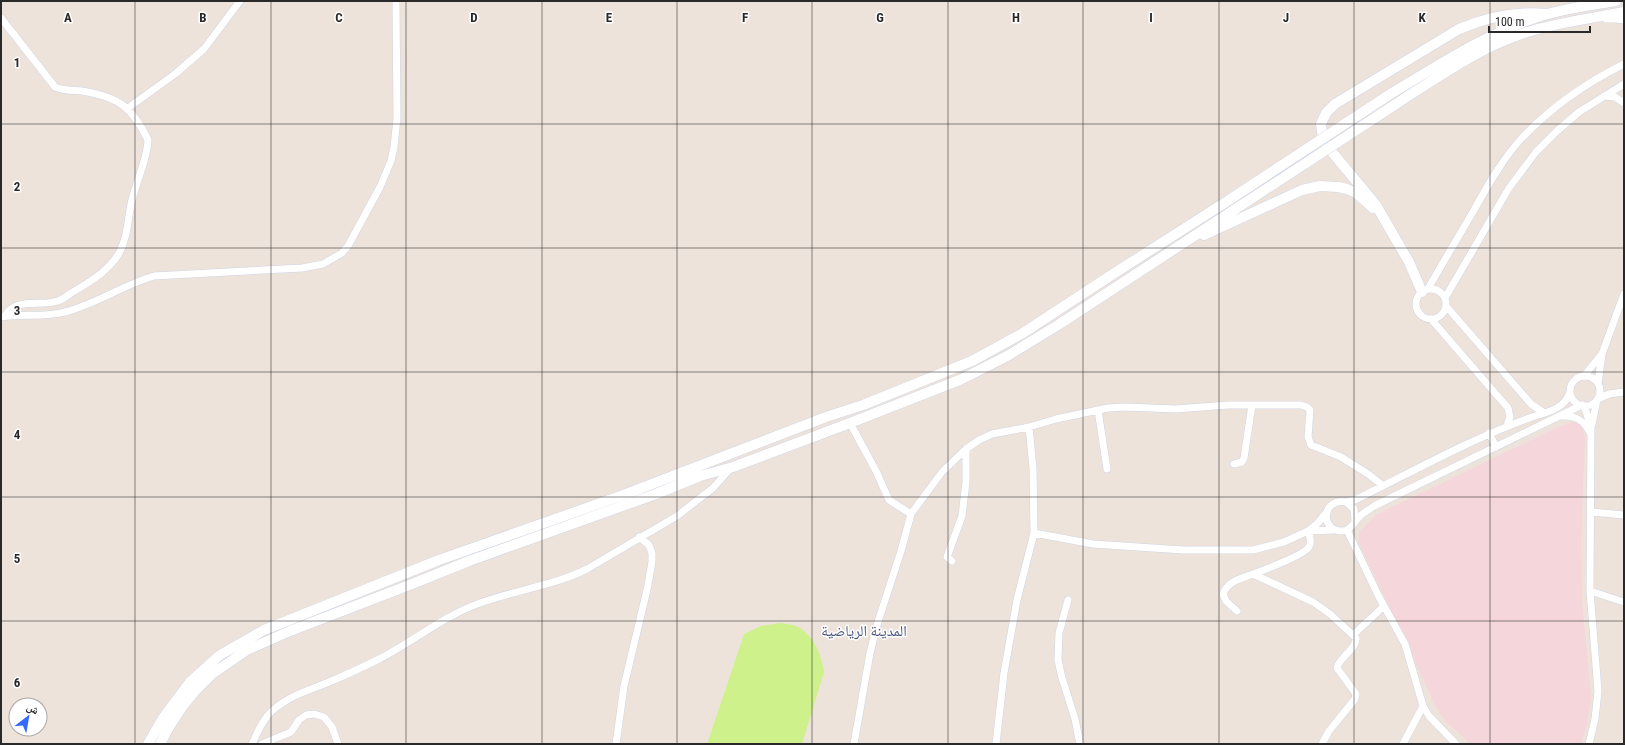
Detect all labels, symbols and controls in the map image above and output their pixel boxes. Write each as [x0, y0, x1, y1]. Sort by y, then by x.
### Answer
scale bar [1489, 8, 1590, 34]
text: A [64, 10, 72, 25]
text: B [199, 10, 207, 25]
text: C [335, 10, 343, 25]
text: D [470, 10, 478, 25]
text: E [606, 10, 613, 25]
text: F [742, 10, 748, 25]
text: G [876, 10, 884, 25]
text: H [1012, 10, 1020, 25]
text: I [1149, 10, 1153, 25]
text: J [1283, 10, 1289, 25]
text: K [1418, 10, 1426, 25]
text: 100 m [1495, 15, 1525, 29]
text: 1 [14, 55, 20, 70]
text: 2 [14, 179, 21, 194]
text: 3 [14, 303, 20, 318]
text: 4 [14, 427, 21, 442]
text: 5 [14, 551, 21, 566]
district label: المدينة الرياضية [821, 622, 907, 640]
text: 6 [14, 675, 21, 690]
north arrow [8, 697, 48, 737]
text: ش [24, 700, 42, 718]

